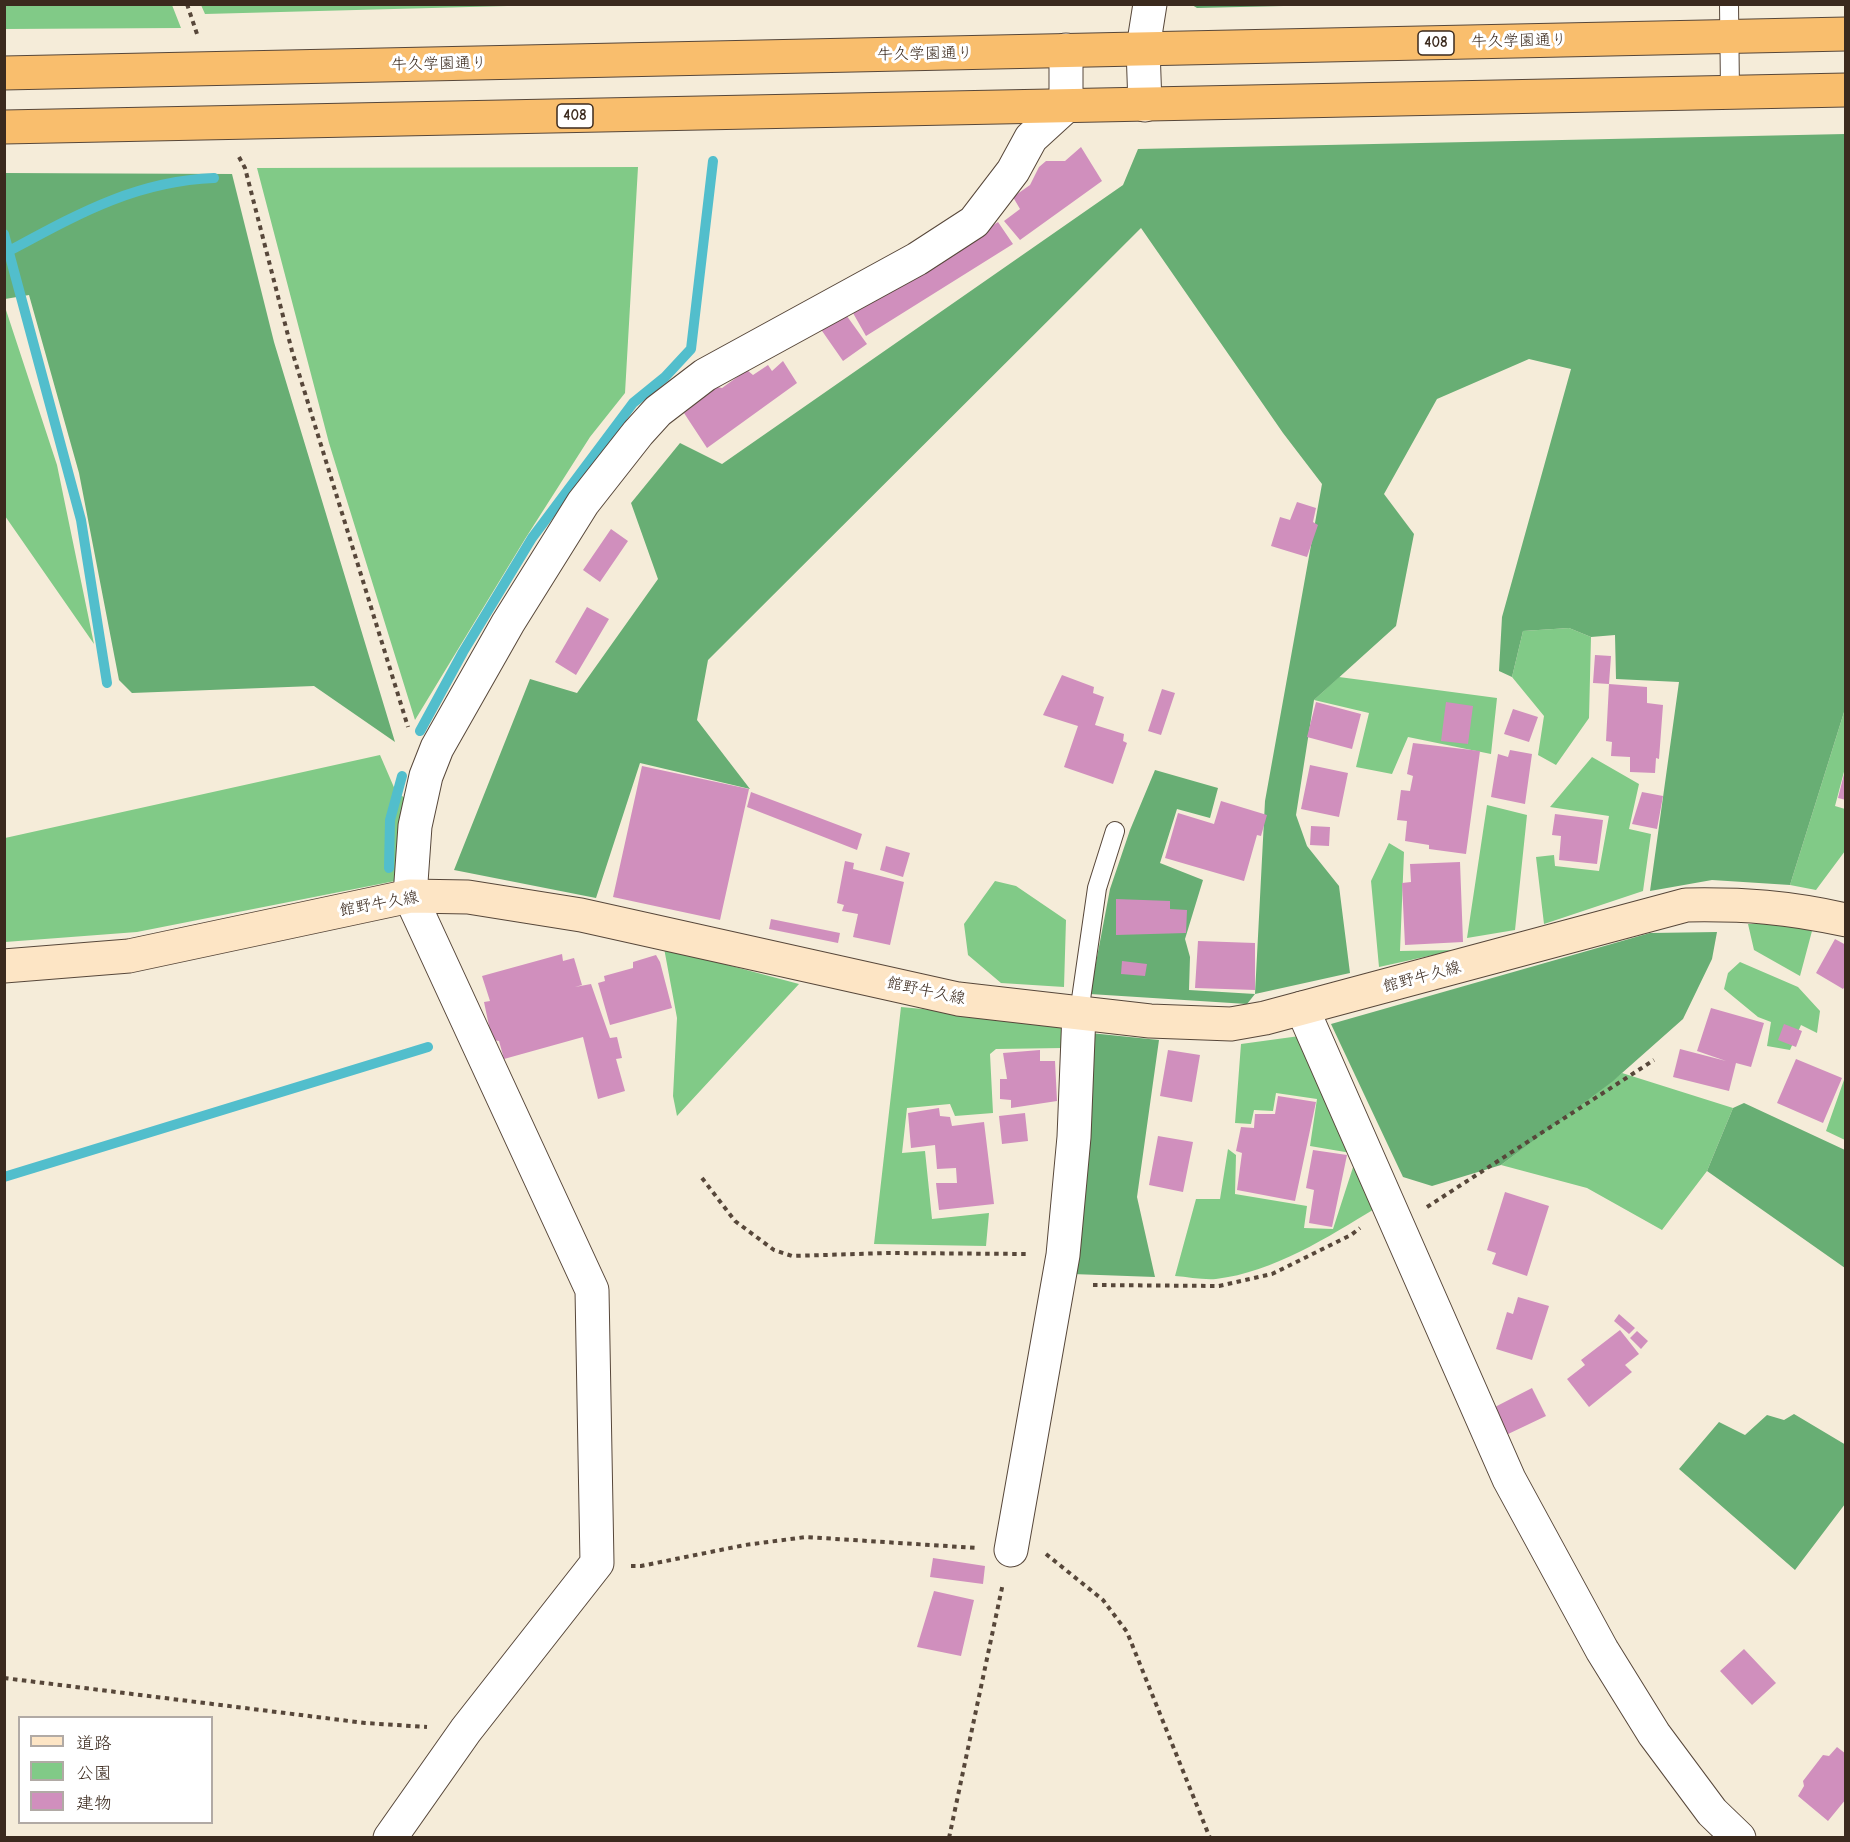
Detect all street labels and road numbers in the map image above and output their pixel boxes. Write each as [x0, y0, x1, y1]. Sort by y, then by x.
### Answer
road number: 408 [1418, 31, 1454, 55]
street label: 牛久学園通り [1471, 31, 1567, 51]
street label: 牛久学園通り [877, 44, 973, 64]
street label: 牛久学園通り [391, 54, 487, 74]
road number: 408 [557, 104, 593, 128]
street label: 館野牛久線 [338, 888, 420, 920]
street label: 館野牛久線 [1381, 957, 1463, 997]
street label: 館野牛久線 [885, 973, 967, 1009]

